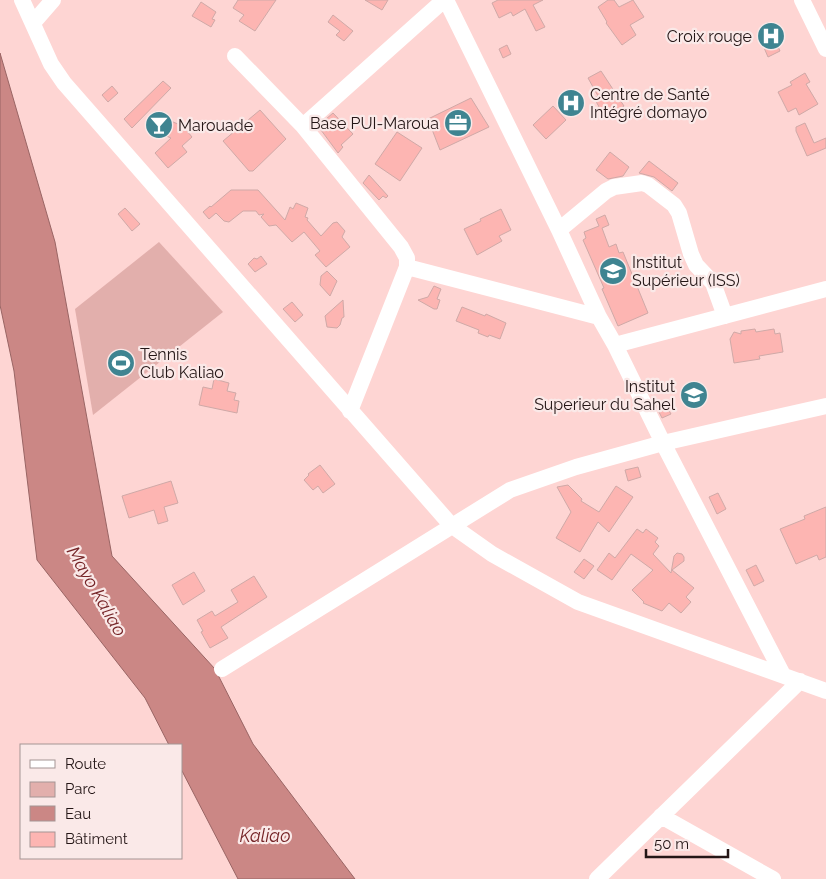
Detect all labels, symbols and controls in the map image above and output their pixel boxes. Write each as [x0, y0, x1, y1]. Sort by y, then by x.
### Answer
hospital icon: Croix rouge [756, 21, 786, 51]
place label: Croix rouge [667, 27, 752, 46]
place label: Centre de Santé Intégré domayo [590, 85, 710, 122]
hospital icon: Centre de Santé Intégré domayo [556, 88, 586, 118]
office icon: Base PUI-Maroua [443, 108, 473, 138]
bar icon: Marouade [144, 110, 174, 140]
place label: Base PUI-Maroua [310, 114, 439, 133]
place label: Marouade [178, 116, 253, 135]
place label: Institut Supérieur (ISS) [632, 253, 740, 290]
school or university icon: Institut Supérieur (ISS) [598, 256, 628, 286]
place label: Tennis Club Kaliao [140, 345, 224, 382]
sports icon: Tennis Club Kaliao [106, 348, 136, 378]
place label: Institut Superieur du Sahel [534, 377, 676, 414]
school or university icon: Institut Superieur du Sahel [679, 380, 709, 410]
water label: Mayo Kaliao [63, 542, 131, 640]
legend [20, 744, 182, 859]
text: Route [65, 755, 106, 773]
text: Parc [65, 780, 96, 798]
text: Eau [65, 805, 91, 823]
water label: Kaliao [240, 825, 290, 846]
scale bar [646, 826, 728, 858]
text: Bâtiment [65, 830, 128, 848]
text: 50 m [654, 835, 689, 853]

